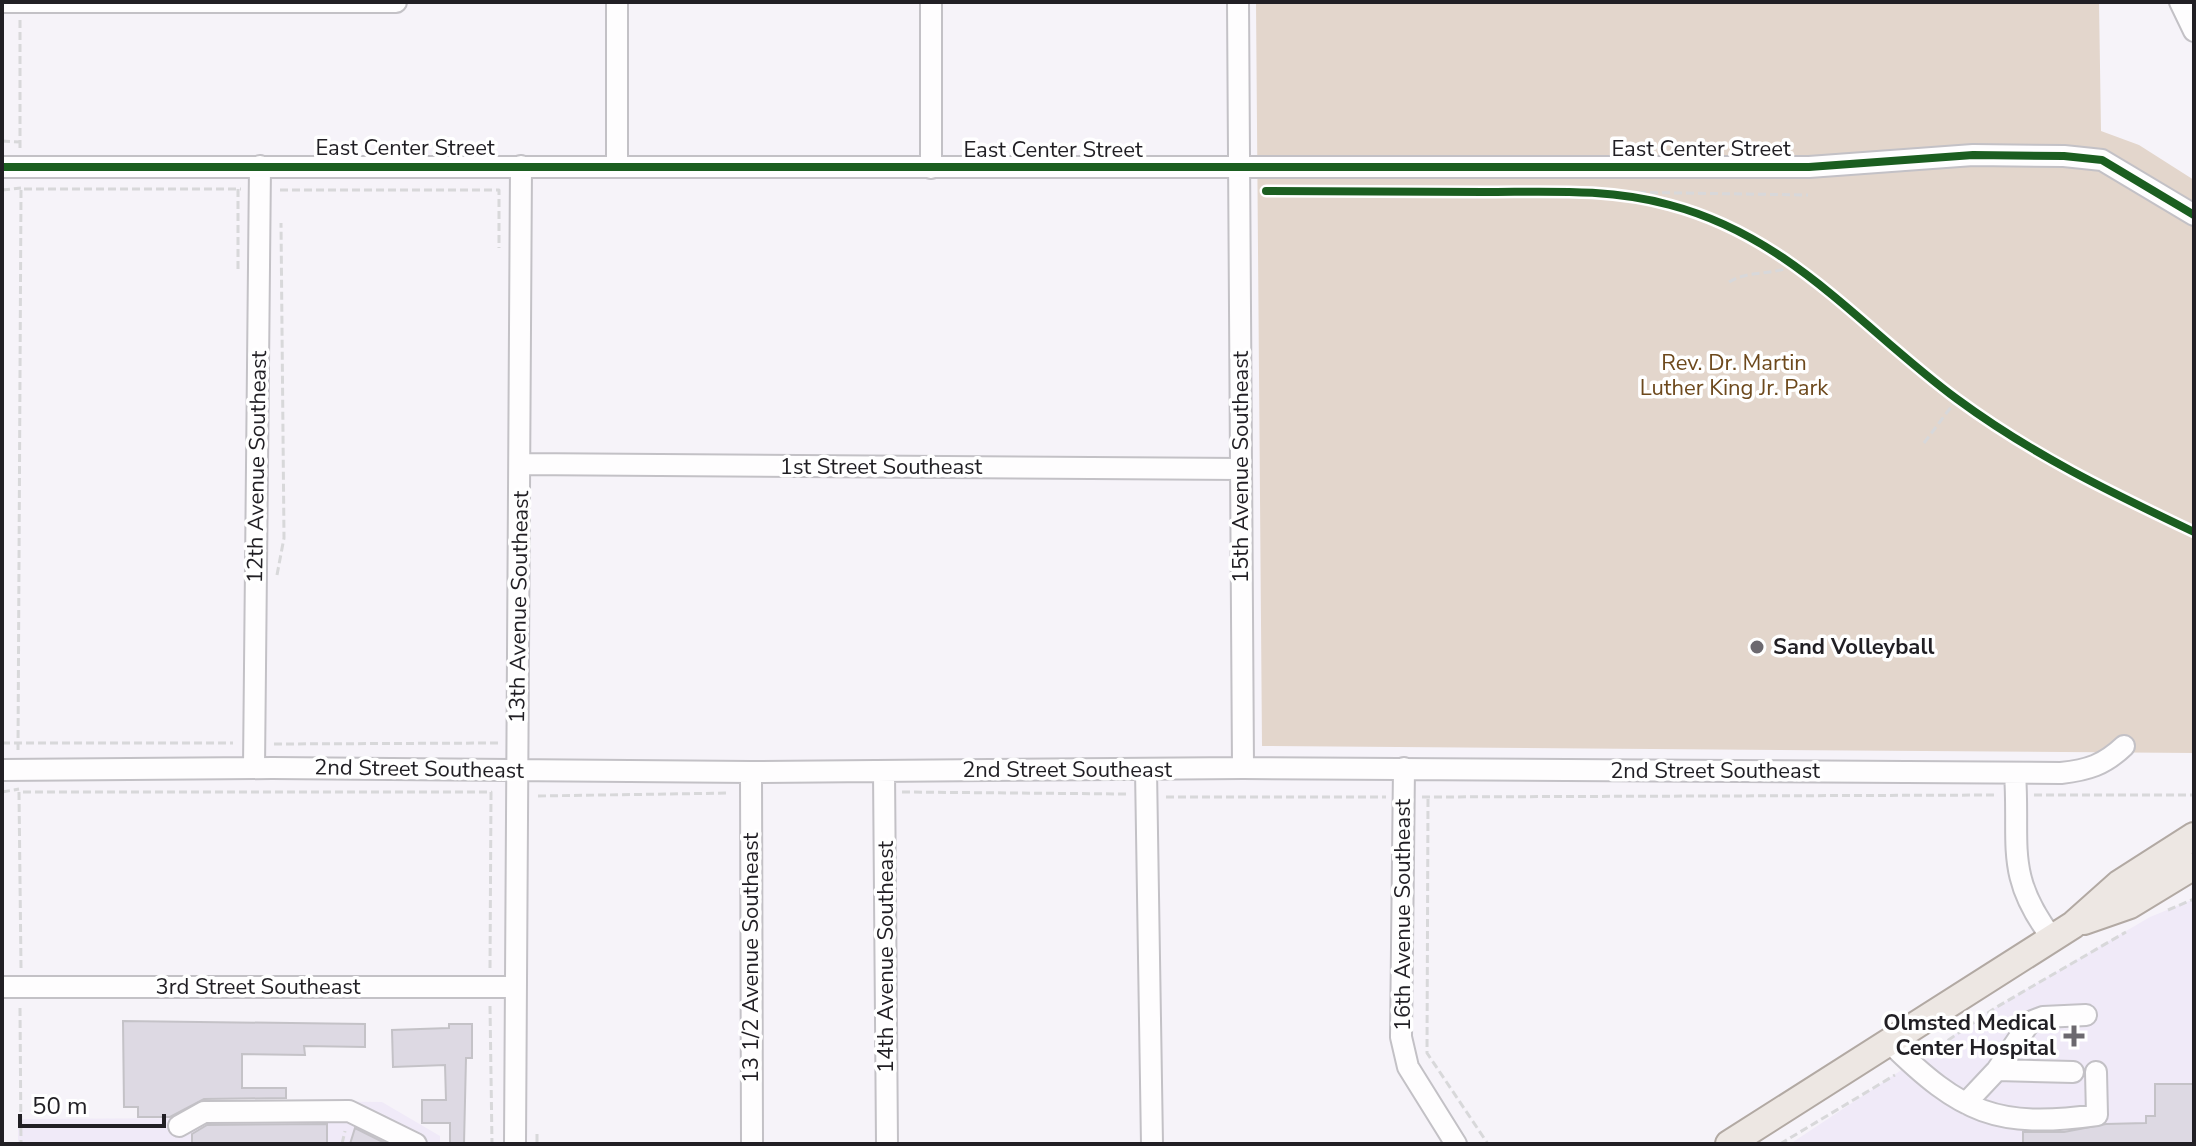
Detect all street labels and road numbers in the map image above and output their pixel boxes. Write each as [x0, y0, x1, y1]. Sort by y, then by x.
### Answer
street label: East Center Street [315, 133, 495, 163]
street label: East Center Street [1611, 134, 1791, 164]
street label: East Center Street [963, 135, 1143, 165]
street label: 12th Avenue Southeast [240, 350, 274, 584]
street label: 15th Avenue Southeast [1226, 350, 1256, 583]
street label: 1st Street Southeast [780, 452, 983, 482]
street label: 13th Avenue Southeast [502, 490, 536, 724]
street label: 2nd Street Southeast [314, 752, 524, 786]
street label: 2nd Street Southeast [962, 755, 1172, 785]
street label: 2nd Street Southeast [1610, 756, 1820, 786]
street label: 16th Avenue Southeast [1388, 798, 1418, 1031]
street label: 13 1/2 Avenue Southeast [736, 832, 766, 1083]
street label: 14th Avenue Southeast [871, 840, 901, 1073]
street label: 3rd Street Southeast [156, 972, 361, 1002]

